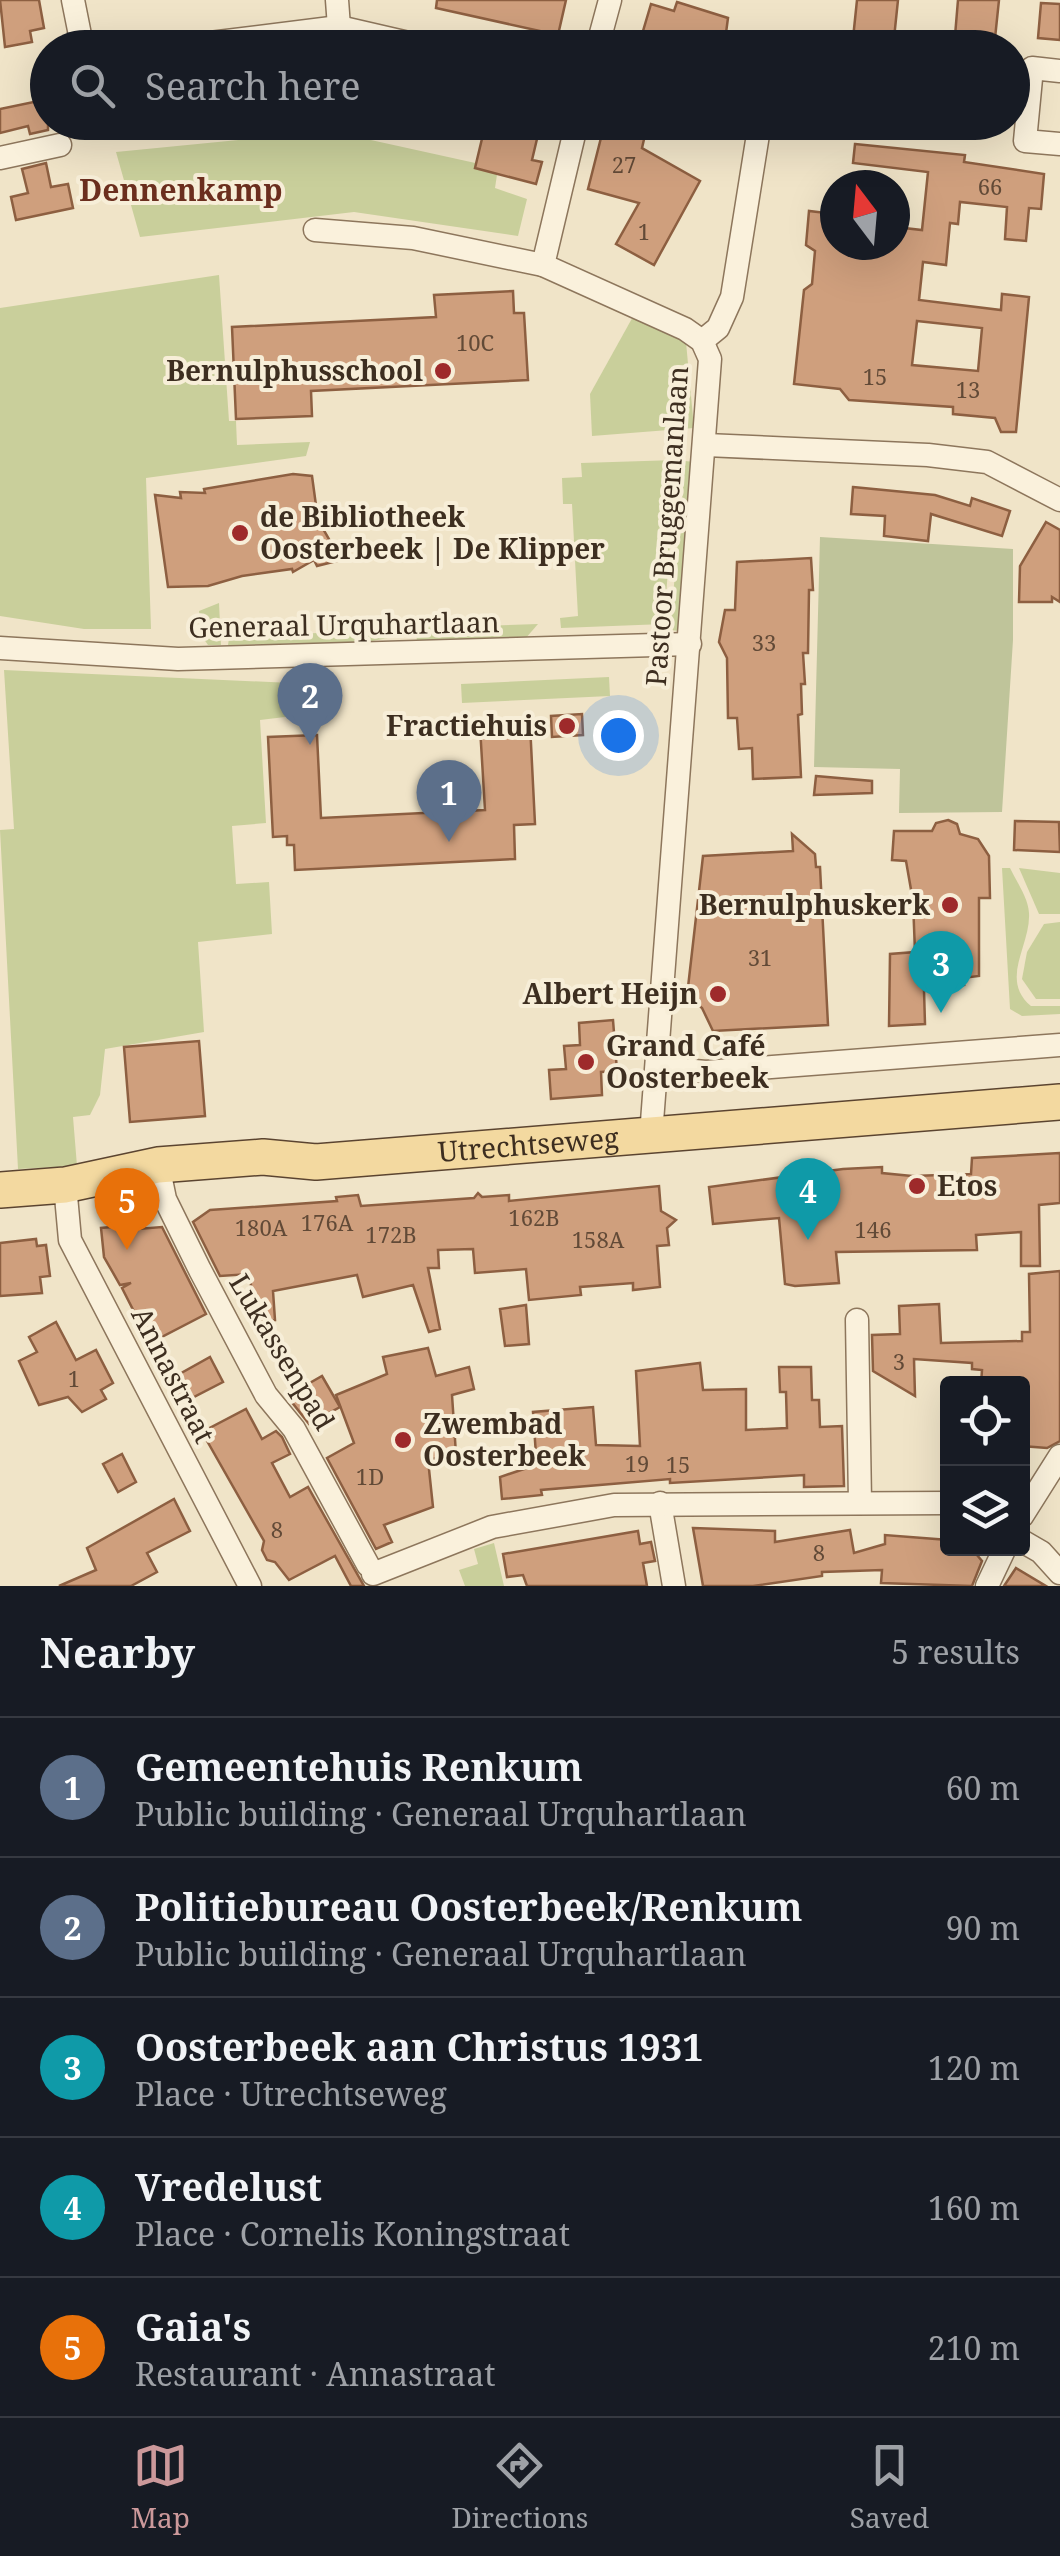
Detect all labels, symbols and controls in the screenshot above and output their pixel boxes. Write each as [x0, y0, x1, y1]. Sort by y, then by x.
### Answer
search box [30, 30, 1030, 140]
icon: search [65, 58, 120, 113]
text: Search here [145, 59, 361, 111]
house number: 27 [612, 149, 636, 179]
district label: Dennenkamp [79, 169, 283, 210]
north arrow [820, 170, 910, 260]
house number: 66 [978, 171, 1002, 201]
house number: 1 [638, 216, 650, 246]
house number: 10C [456, 327, 494, 357]
place label: Bernulphusschool [166, 351, 423, 389]
marker: Bernulphusschool [432, 360, 454, 382]
house number: 15 [863, 361, 887, 391]
street label: Pastoor Bruggemanlaan [636, 365, 696, 687]
house number: 13 [956, 374, 980, 404]
place label: de Bibliotheek Oosterbeek | De Klipper [260, 497, 605, 567]
marker: de Bibliotheek Oosterbeek | De Klipper [229, 522, 251, 544]
street label: Generaal Urquhartlaan [188, 602, 500, 646]
house number: 33 [752, 627, 776, 657]
pin: 2 [278, 662, 342, 745]
place label: Fractiehuis [386, 706, 547, 744]
your location [593, 710, 644, 761]
marker: Fractiehuis [556, 715, 578, 737]
pin: 1 [416, 760, 482, 842]
place label: Bernulphuskerk [699, 885, 930, 923]
marker: Bernulphuskerk [939, 894, 961, 916]
pin: 3 [908, 930, 974, 1013]
house number: 31 [748, 942, 772, 972]
place label: Albert Heijn [522, 974, 698, 1012]
marker: Albert Heijn [707, 983, 729, 1005]
place label: Grand Café Oosterbeek [606, 1026, 769, 1096]
marker: Grand Café Oosterbeek [575, 1051, 597, 1073]
street label: Utrechtseweg [436, 1118, 620, 1170]
pin: 4 [776, 1158, 840, 1240]
place label: Etos [937, 1166, 997, 1204]
pin: 5 [94, 1168, 160, 1250]
marker: Etos [906, 1175, 928, 1197]
house number: 162B [508, 1202, 560, 1232]
house number: 176A [301, 1207, 354, 1237]
house number: 180A [235, 1212, 288, 1242]
house number: 146 [855, 1214, 891, 1244]
house number: 172B [365, 1219, 417, 1249]
house number: 158A [572, 1224, 625, 1254]
street label: Lukassenpad [221, 1266, 344, 1437]
street label: Annastraat [123, 1300, 225, 1449]
house number: 3 [893, 1346, 905, 1376]
house number: 1 [68, 1363, 80, 1393]
map controls [940, 1376, 1030, 1556]
button: locate [940, 1376, 1030, 1466]
place label: Zwembad Oosterbeek [423, 1404, 586, 1474]
marker: Zwembad Oosterbeek [392, 1429, 414, 1451]
house number: 19 [625, 1448, 649, 1478]
house number: 15 [666, 1449, 690, 1479]
house number: 1D [356, 1461, 384, 1491]
button: layers [940, 1466, 1030, 1556]
house number: 8 [271, 1514, 283, 1544]
house number: 8 [813, 1537, 825, 1567]
text: Nearby [40, 1623, 195, 1680]
text: 5 results [891, 1630, 1020, 1673]
text: Gemeentehuis Renkum [135, 1740, 583, 1792]
text: 1 [63, 1766, 82, 1809]
text: 60 m [946, 1766, 1020, 1809]
text: Public building · Generaal Urquhartlaan [135, 1792, 747, 1835]
text: Politiebureau Oosterbeek/Renkum [135, 1880, 802, 1932]
text: 2 [63, 1906, 82, 1949]
text: 90 m [946, 1906, 1020, 1949]
text: Public building · Generaal Urquhartlaan [135, 1932, 747, 1975]
text: Oosterbeek aan Christus 1931 [135, 2020, 704, 2072]
text: 3 [63, 2046, 82, 2089]
text: 120 m [928, 2046, 1020, 2089]
text: Place · Utrechtseweg [135, 2072, 447, 2115]
text: Vredelust [135, 2160, 322, 2212]
text: 4 [63, 2186, 82, 2229]
text: 160 m [928, 2186, 1020, 2229]
text: Place · Cornelis Koningstraat [135, 2212, 570, 2255]
text: Gaia's [135, 2300, 251, 2352]
text: 5 [63, 2326, 82, 2369]
text: 210 m [928, 2326, 1020, 2369]
text: Restaurant · Annastraat [135, 2352, 495, 2395]
tab: Map [131, 2438, 190, 2536]
tab: Directions [451, 2438, 588, 2536]
tab: Saved [850, 2438, 929, 2536]

